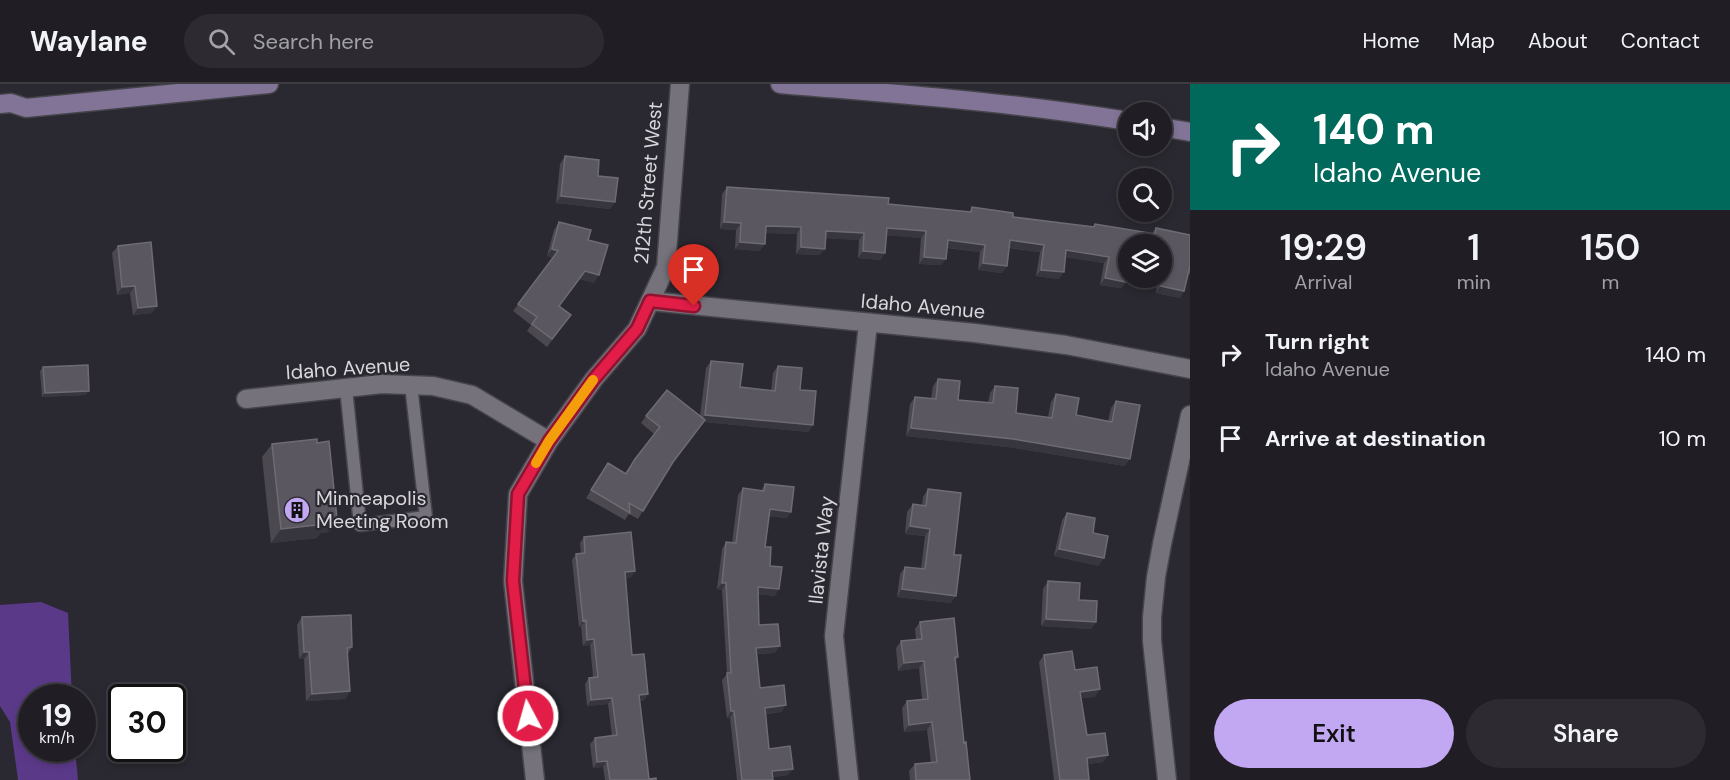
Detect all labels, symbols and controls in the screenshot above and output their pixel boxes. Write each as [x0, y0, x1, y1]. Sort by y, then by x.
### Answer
search box [184, 14, 604, 68]
text: Waylane [30, 23, 148, 60]
icon: search [205, 25, 238, 58]
text: Search here [253, 27, 374, 56]
text: Home [1362, 27, 1420, 55]
text: Map [1453, 27, 1495, 55]
text: About [1528, 27, 1588, 55]
text: Contact [1621, 27, 1700, 55]
street label: 212th Street West [628, 100, 668, 265]
map controls [1118, 102, 1172, 288]
button: sound [1118, 102, 1172, 156]
text: 140 m [1313, 102, 1435, 157]
icon: right [1214, 108, 1292, 186]
text: Idaho Avenue [1313, 155, 1481, 190]
button: search [1118, 168, 1172, 222]
text: 19:29 [1280, 224, 1367, 271]
text: 1 [1467, 224, 1480, 271]
text: 150 [1580, 224, 1640, 271]
button: layers [1118, 234, 1172, 288]
pin [668, 244, 719, 306]
icon: arrive [677, 253, 710, 286]
text: Arrival [1294, 269, 1352, 295]
text: min [1457, 269, 1491, 295]
text: m [1601, 269, 1619, 295]
street label: Idaho Avenue [860, 288, 986, 324]
text: Turn right [1265, 327, 1370, 356]
icon: right [1214, 338, 1247, 371]
text: 140 m [1645, 340, 1706, 369]
street label: Idaho Avenue [285, 351, 411, 385]
text: Idaho Avenue [1265, 356, 1390, 382]
icon: arrive [1214, 422, 1247, 455]
text: Arrive at destination [1265, 424, 1486, 453]
text: 10 m [1659, 424, 1706, 453]
place label: Minneapolis Meeting Room [316, 485, 449, 534]
building icon: Minneapolis Meeting Room [282, 495, 312, 525]
street label: Ilavista Way [802, 495, 840, 605]
speed limit sign: 30 [108, 684, 186, 762]
position arrow [496, 684, 560, 748]
text: 19 [42, 696, 72, 735]
button: Exit [1214, 699, 1454, 768]
button: Share [1466, 699, 1706, 768]
text: km/h [39, 728, 75, 748]

